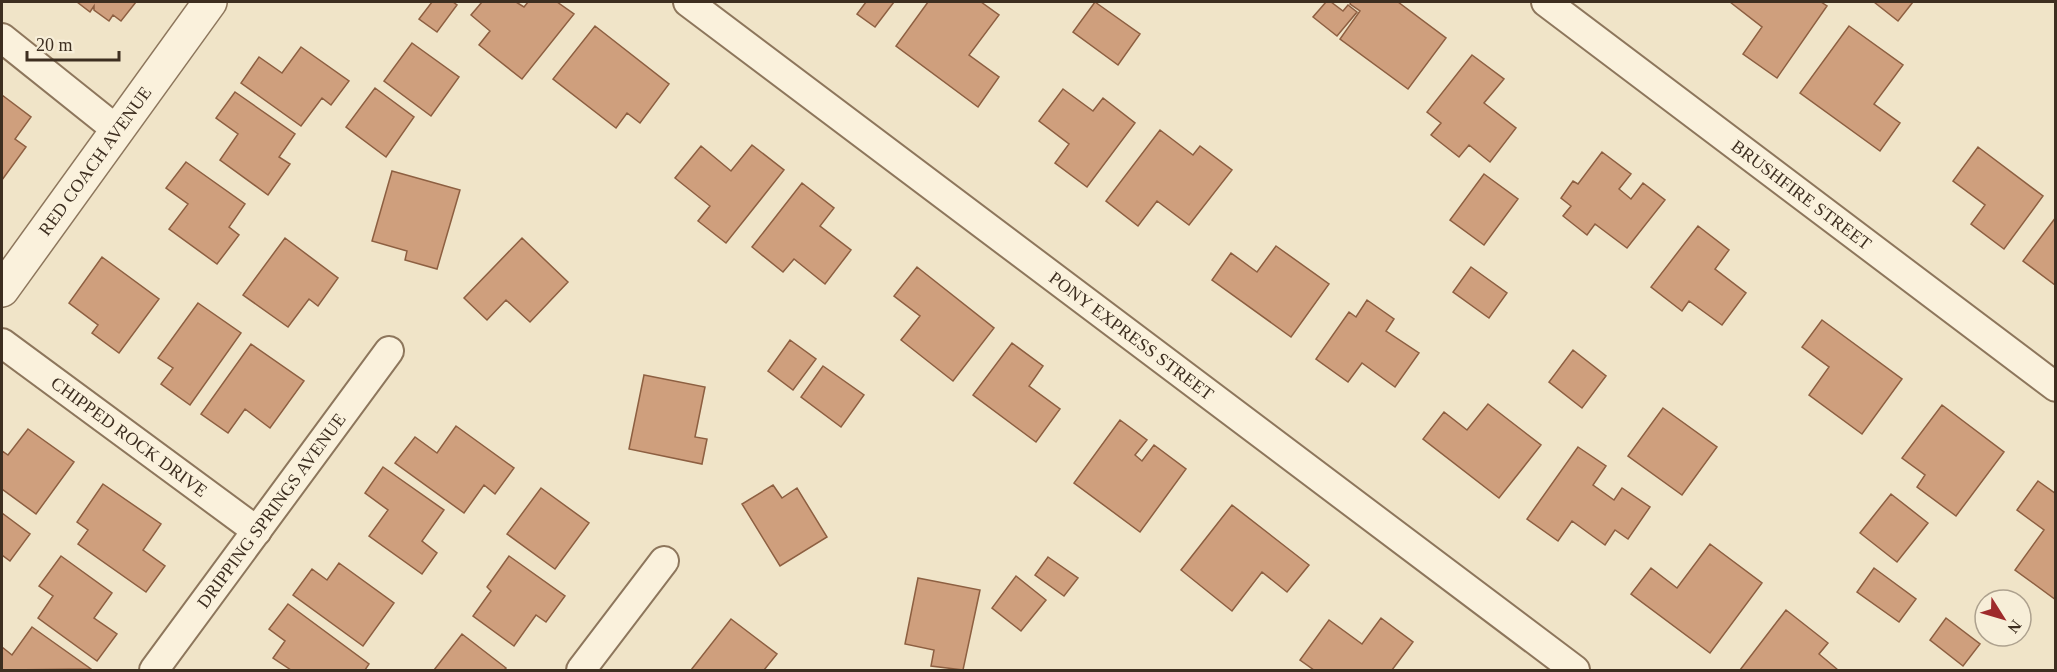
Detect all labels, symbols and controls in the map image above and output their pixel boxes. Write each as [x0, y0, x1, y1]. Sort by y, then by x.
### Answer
scale bar [27, 24, 118, 62]
text: 20 m [36, 35, 73, 55]
street label: RED COACH AVENUE [35, 83, 156, 239]
street label: BRUSHFIRE STREET [1728, 136, 1875, 254]
street label: PONY EXPRESS STREET [1045, 268, 1217, 404]
street label: CHIPPED ROCK DRIVE [47, 373, 211, 501]
street label: DRIPPING SPRINGS AVENUE [193, 409, 350, 612]
north arrow [1973, 588, 2033, 648]
text: N [2004, 617, 2025, 637]

